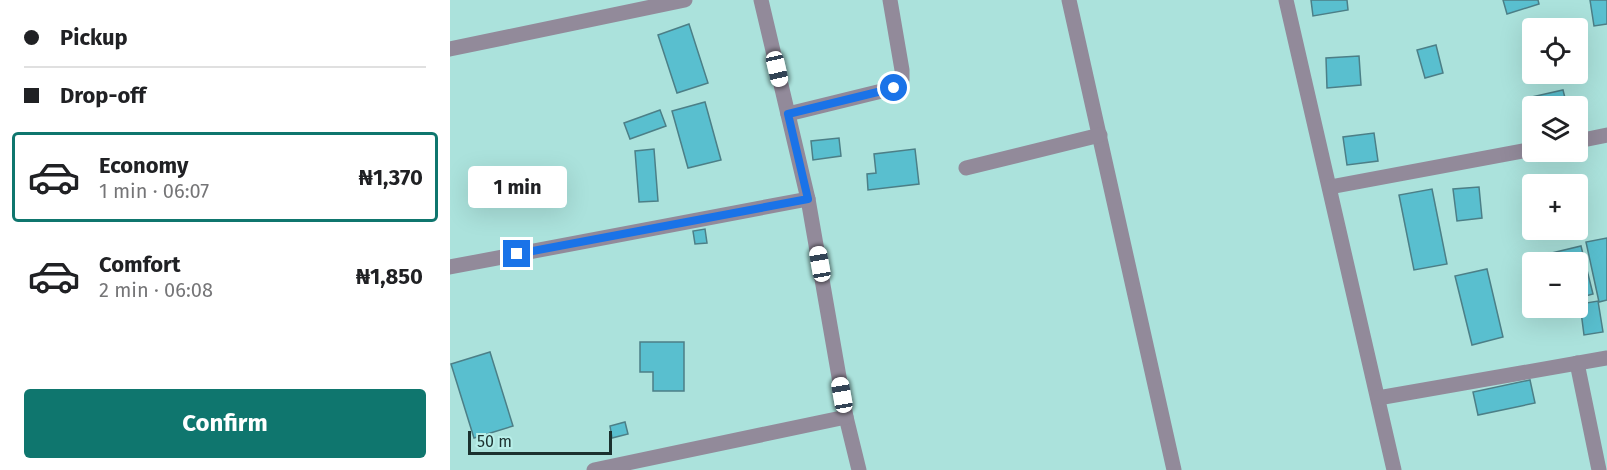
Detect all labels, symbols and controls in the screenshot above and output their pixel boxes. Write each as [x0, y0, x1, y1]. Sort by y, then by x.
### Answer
map controls [1522, 18, 1588, 318]
button: locate [1522, 18, 1588, 84]
text: Pickup [60, 24, 128, 51]
car [764, 49, 790, 89]
route start [880, 74, 907, 101]
text: Drop-off [60, 82, 146, 109]
button: layers [1522, 96, 1588, 162]
icon: car [27, 150, 81, 204]
text: Economy [99, 152, 188, 179]
text: ₦1,370 [358, 164, 423, 191]
callout: 1 min [467, 167, 566, 209]
button: + [1522, 174, 1588, 240]
text: 1 min [493, 175, 542, 199]
text: 1 min · 06:07 [99, 179, 209, 203]
route end [503, 240, 530, 267]
car [808, 245, 832, 283]
icon: car [27, 249, 81, 303]
text: Comfort [99, 251, 180, 278]
button: − [1522, 252, 1588, 318]
text: ₦1,850 [356, 263, 423, 290]
text: 2 min · 06:08 [99, 278, 213, 302]
car [830, 376, 854, 414]
button: Confirm [24, 389, 426, 458]
scale bar [468, 428, 612, 456]
text: 50 m [477, 432, 512, 451]

